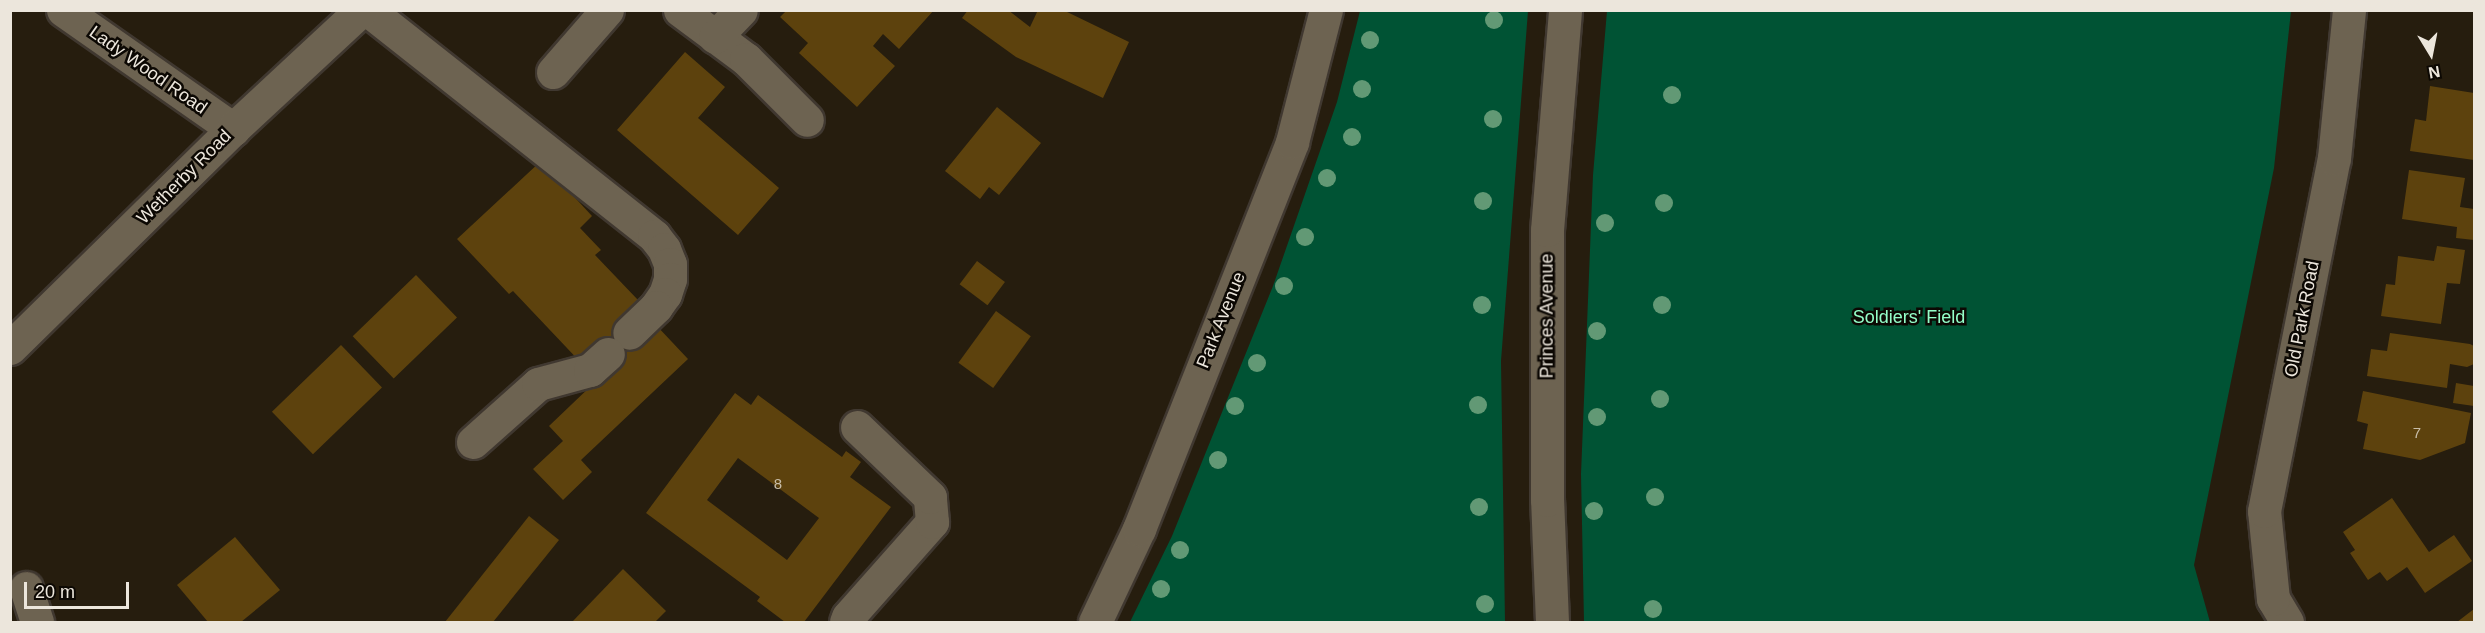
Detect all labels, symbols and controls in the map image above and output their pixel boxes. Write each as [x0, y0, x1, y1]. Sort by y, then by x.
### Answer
street label: Lady Wood Road [85, 21, 211, 119]
north arrow [2401, 24, 2461, 84]
text: N [2427, 63, 2441, 82]
street label: Wetherby Road [132, 125, 236, 229]
street label: Princes Avenue [1536, 253, 1558, 379]
street label: Old Park Road [2280, 259, 2324, 379]
street label: Park Avenue [1192, 268, 1250, 372]
park label: Soldiers' Field [1853, 306, 1965, 328]
house number: 7 [2413, 424, 2421, 442]
house number: 8 [774, 475, 782, 493]
scale bar [27, 570, 132, 608]
text: 20 m [35, 582, 75, 602]

